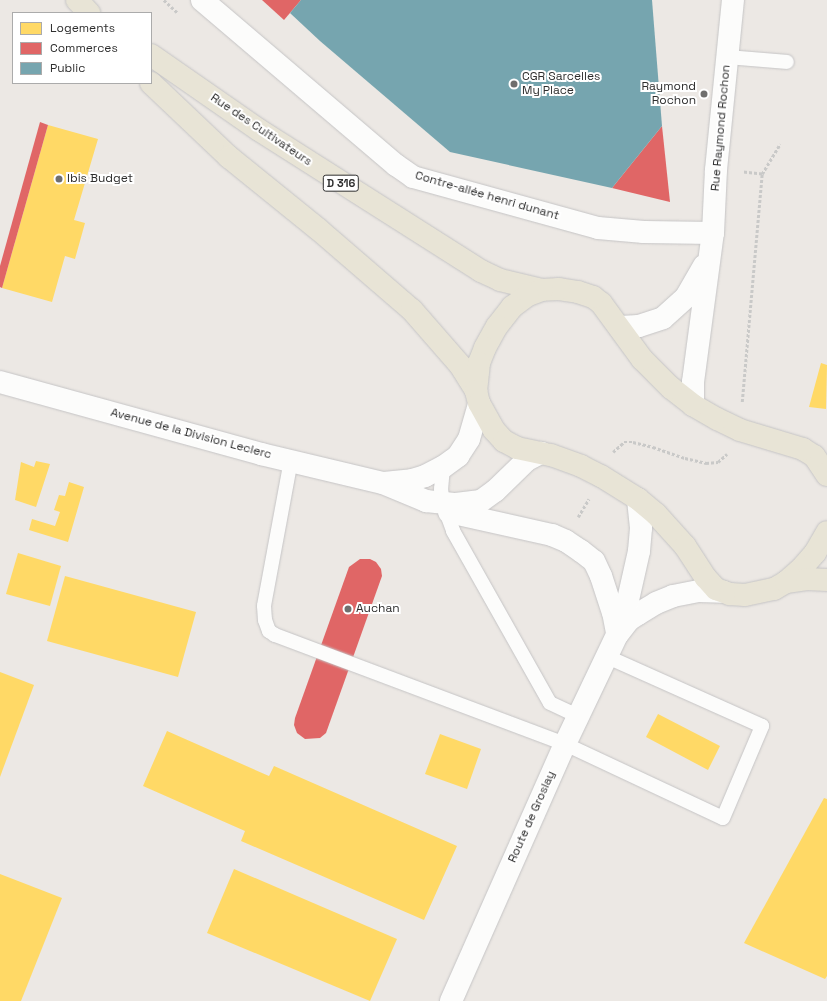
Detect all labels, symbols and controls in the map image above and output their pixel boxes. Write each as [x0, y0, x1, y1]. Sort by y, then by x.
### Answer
legend [12, 12, 152, 84]
text: Logements [50, 20, 115, 36]
text: Commerces [50, 40, 118, 56]
text: Public [50, 60, 85, 76]
street label: Rue Raymond Rochon [708, 64, 734, 192]
place label: CGR Sarcelles My Place [522, 70, 600, 98]
marker: CGR Sarcelles My Place [509, 79, 519, 89]
place label: Raymond Rochon [642, 80, 696, 108]
marker: Raymond Rochon [699, 89, 709, 99]
street label: Rue des Cultivateurs [208, 91, 314, 169]
street label: Contre-allée henri dunant [413, 169, 561, 223]
place label: Ibis Budget [67, 172, 133, 186]
marker: Ibis Budget [54, 174, 64, 184]
road number: D 316 [322, 174, 360, 192]
street label: Avenue de la Division Leclerc [109, 406, 273, 462]
place label: Auchan [356, 602, 400, 616]
marker: Auchan [343, 604, 353, 614]
street label: Route de Groslay [505, 769, 559, 865]

